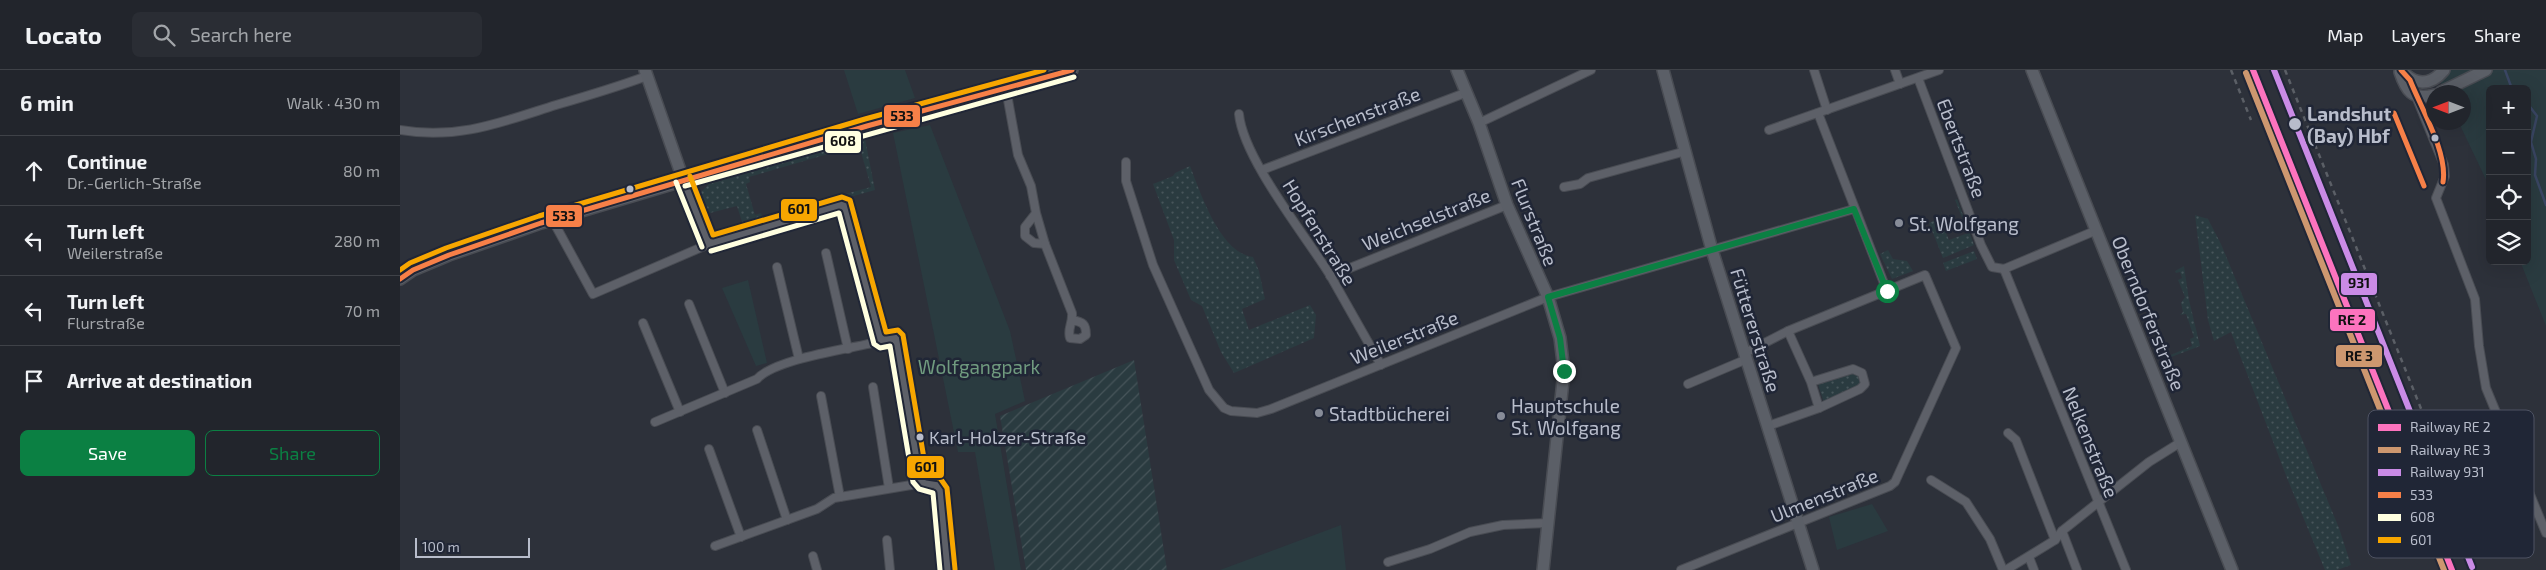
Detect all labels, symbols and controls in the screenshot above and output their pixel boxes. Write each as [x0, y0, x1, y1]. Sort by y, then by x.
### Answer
search box [132, 12, 482, 57]
text: Locato [25, 20, 102, 49]
icon: search [150, 21, 178, 49]
text: Search here [190, 23, 292, 46]
text: Map [2327, 24, 2363, 46]
text: Layers [2391, 24, 2446, 46]
text: Share [2474, 24, 2521, 46]
street label: Kirschenstraße [1291, 81, 1423, 151]
north arrow [2426, 85, 2471, 130]
map controls [2486, 85, 2531, 265]
button: + [2486, 85, 2531, 130]
text: 6 min [20, 90, 74, 115]
text: Walk · 430 m [287, 93, 380, 112]
street label: Ebertstraße [1933, 95, 1991, 201]
place label: Landshut (Bay) Hbf [2307, 102, 2392, 148]
line badge: 533 [883, 104, 921, 128]
text: 533 [890, 107, 914, 124]
marker: Landshut (Bay) Hbf [2287, 116, 2303, 132]
line badge: 608 [824, 130, 862, 154]
button: − [2486, 130, 2531, 175]
text: 608 [830, 132, 856, 149]
unlabelled marker [2430, 133, 2440, 143]
text: Continue [67, 150, 147, 173]
icon: ahead [20, 157, 48, 185]
text: 80 m [343, 161, 380, 180]
text: Dr.-Gerlich-Straße [67, 173, 201, 192]
street label: Hopfenstraße [1278, 175, 1362, 289]
street label: Flurstraße [1507, 175, 1563, 269]
button: locate [2486, 175, 2531, 220]
street label: Weichselstraße [1358, 183, 1494, 255]
unlabelled marker [625, 184, 635, 194]
line badge: 601 [780, 198, 818, 222]
text: 601 [787, 200, 811, 217]
line badge: 533 [545, 204, 583, 228]
text: 533 [552, 207, 576, 224]
place label: St. Wolfgang [1909, 212, 2019, 235]
marker: St. Wolfgang [1893, 217, 1905, 229]
text: Turn left [67, 220, 144, 243]
button: layers [2486, 220, 2531, 265]
icon: left [20, 227, 48, 255]
text: 280 m [334, 231, 380, 250]
street label: Oberndorferstraße [2108, 232, 2190, 394]
text: Weilerstraße [67, 243, 163, 262]
street label: Füttererstraße [1726, 265, 1786, 395]
line badge: 931 [2340, 272, 2378, 296]
text: 931 [2348, 274, 2370, 291]
route start [1876, 280, 1899, 303]
text: Turn left [67, 290, 144, 313]
icon: left [20, 297, 48, 325]
text: 70 m [345, 301, 380, 320]
street label: Weilerstraße [1347, 305, 1461, 369]
line badge: RE 2 [2329, 308, 2376, 332]
text: RE 2 [2338, 311, 2366, 328]
text: Flurstraße [67, 313, 145, 332]
line badge: RE 3 [2335, 344, 2383, 368]
text: RE 3 [2345, 347, 2373, 364]
park label: Wolfgangpark [918, 355, 1041, 378]
route end [1553, 360, 1576, 383]
icon: arrive [20, 367, 48, 395]
text: Arrive at destination [67, 369, 252, 392]
street label: Nelkenstraße [2058, 383, 2124, 501]
place label: Hauptschule St. Wolfgang [1511, 394, 1621, 439]
place label: Stadtbücherei [1329, 402, 1450, 425]
marker: Stadtbücherei [1313, 407, 1325, 419]
marker: Hauptschule St. Wolfgang [1495, 410, 1507, 422]
legend [2368, 410, 2534, 558]
text: Railway RE 2 [2410, 418, 2491, 435]
place label: Karl-Holzer-Straße [929, 426, 1086, 448]
button: Save [20, 430, 195, 476]
button: Share [205, 430, 380, 476]
marker: Karl-Holzer-Straße [915, 432, 925, 442]
text: Railway RE 3 [2410, 441, 2491, 458]
line badge: 601 [906, 455, 945, 479]
text: 601 [914, 458, 938, 475]
street label: Ulmenstraße [1767, 463, 1881, 527]
text: Railway 931 [2410, 463, 2485, 480]
text: 533 [2410, 486, 2433, 503]
text: 608 [2410, 508, 2435, 525]
text: 601 [2410, 531, 2432, 548]
scale bar [415, 535, 530, 558]
text: 100 m [422, 538, 460, 555]

